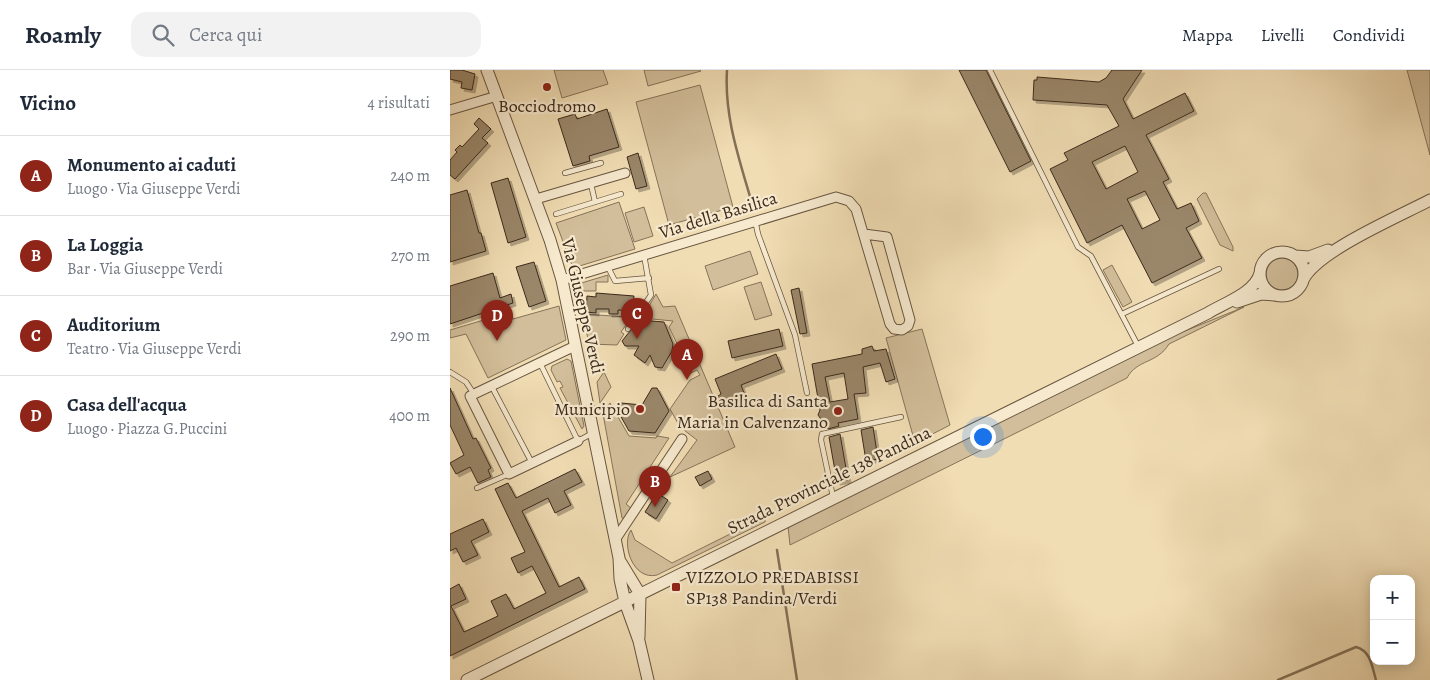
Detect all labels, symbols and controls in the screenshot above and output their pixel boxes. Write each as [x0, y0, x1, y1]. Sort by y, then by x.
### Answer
search box [131, 12, 481, 57]
text: Roamly [25, 19, 101, 51]
icon: search [149, 21, 177, 49]
text: Cerca qui [189, 22, 262, 48]
text: Mappa [1182, 23, 1233, 47]
text: Livelli [1261, 23, 1305, 47]
text: Condividi [1333, 23, 1405, 47]
marker: Bocciodromo [541, 81, 553, 93]
text: Vicino [20, 89, 76, 117]
text: 4 risultati [367, 92, 430, 114]
place label: Bocciodromo [498, 94, 596, 118]
text: Monumento ai caduti [67, 152, 236, 178]
text: A [31, 165, 41, 187]
text: 240 m [390, 165, 430, 187]
text: Luogo · Via Giuseppe Verdi [67, 178, 241, 200]
street label: Via della Basilica [655, 185, 781, 245]
text: La Loggia [67, 232, 144, 258]
street label: Via Giuseppe Verdi [555, 235, 610, 376]
text: B [31, 245, 41, 267]
text: 270 m [391, 245, 430, 267]
text: Bar · Via Giuseppe Verdi [67, 258, 223, 280]
pin: C [621, 298, 653, 339]
pin: D [481, 300, 513, 341]
text: Auditorium [67, 312, 160, 338]
text: C [31, 325, 41, 347]
text: 290 m [390, 325, 430, 347]
text: Teatro · Via Giuseppe Verdi [67, 338, 242, 360]
pin: A [671, 339, 703, 380]
place label: Basilica di Santa Maria in Calvenzano [677, 389, 829, 434]
text: Casa dell'acqua [67, 392, 187, 418]
place label: Municipio [554, 397, 630, 421]
marker: Municipio [634, 403, 646, 415]
text: D [30, 405, 42, 427]
text: 400 m [389, 405, 430, 427]
marker: Basilica di Santa Maria in Calvenzano [832, 405, 844, 417]
text: Luogo · Piazza G.Puccini [67, 418, 227, 440]
street label: Strada Provinciale 138 Pandina [723, 420, 936, 540]
your location [970, 424, 996, 450]
pin: B [639, 466, 671, 507]
place label: VIZZOLO PREDABISSI SP138 Pandina/Verdi [685, 565, 859, 610]
map controls [1370, 575, 1415, 665]
button: + [1370, 575, 1415, 620]
marker: VIZZOLO PREDABISSI SP138 Pandina/Verdi [670, 581, 682, 593]
button: − [1370, 620, 1415, 665]

